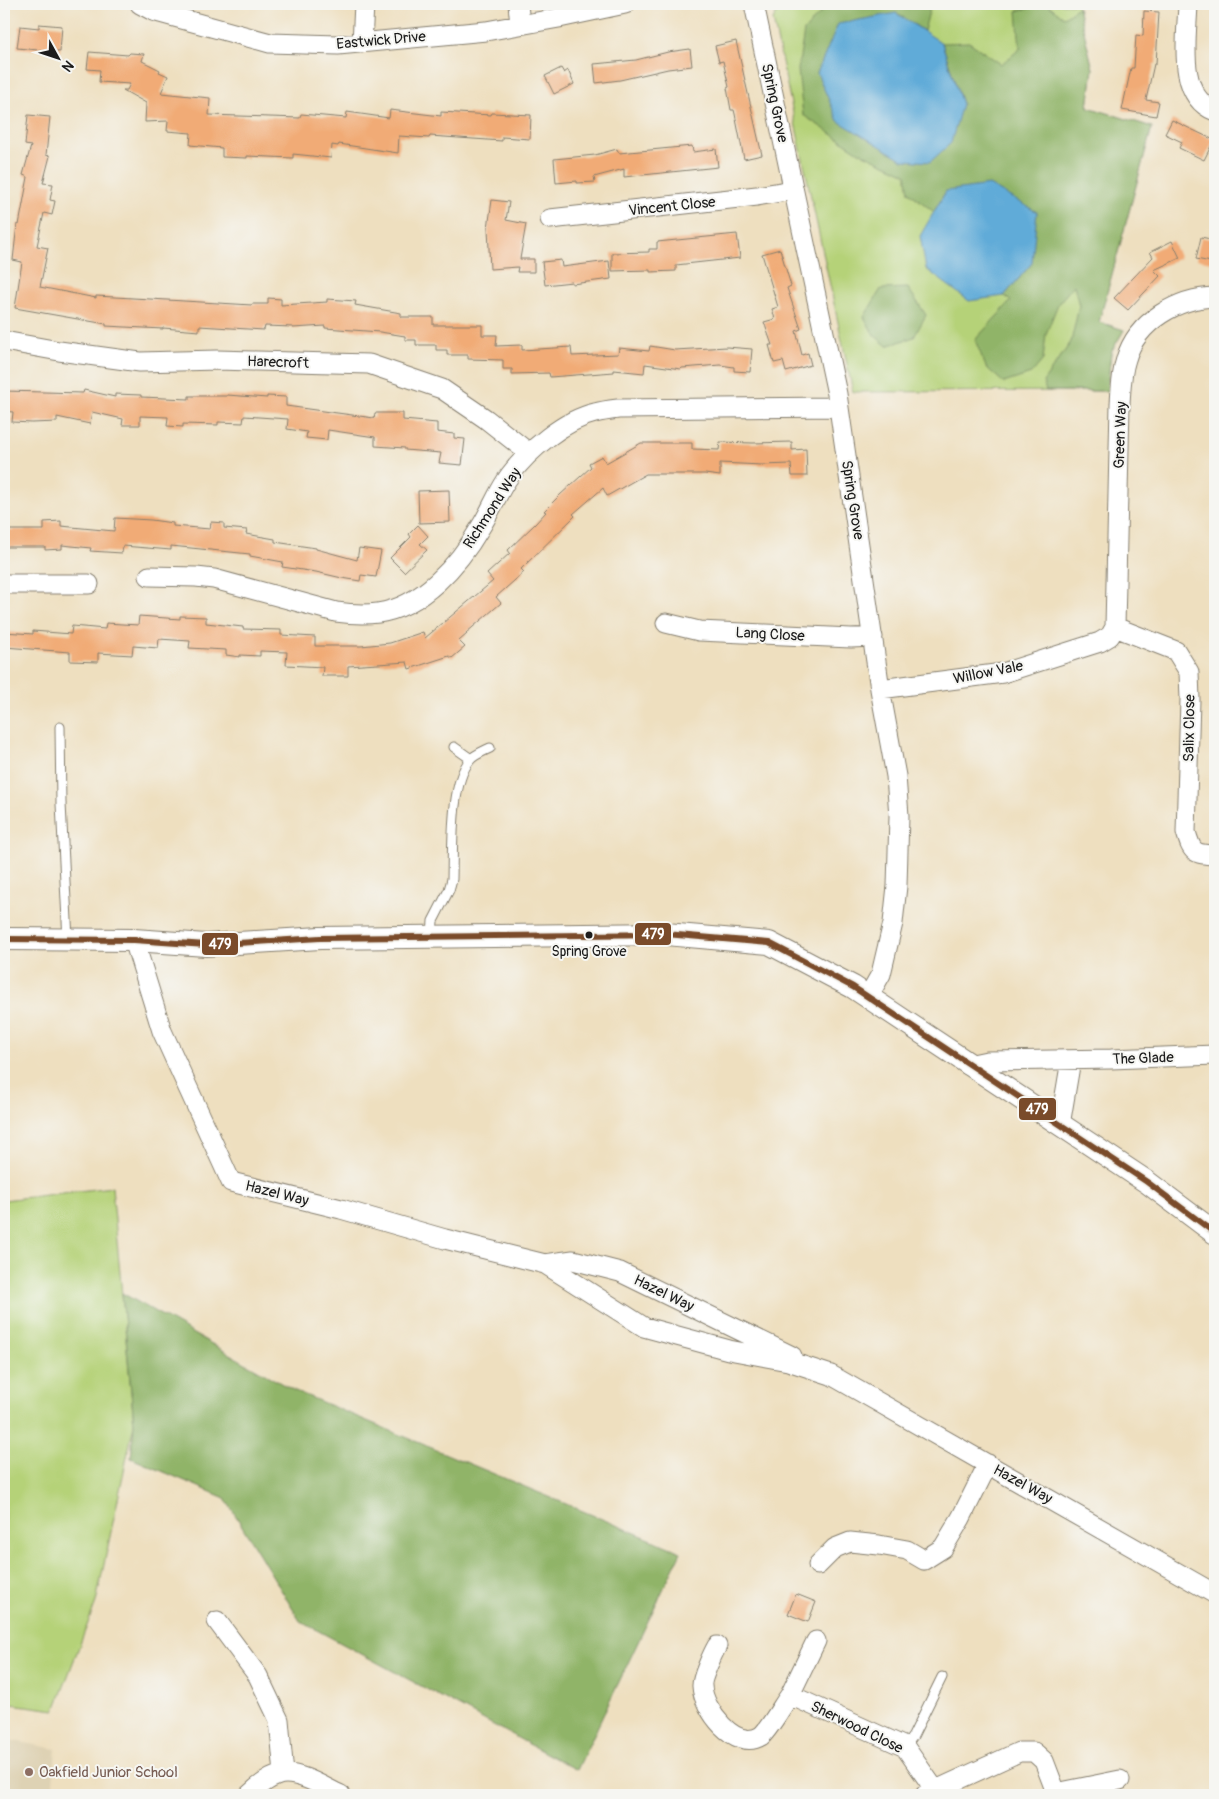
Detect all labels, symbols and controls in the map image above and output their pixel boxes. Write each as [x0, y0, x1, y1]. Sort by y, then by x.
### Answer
street label: Eastwick Drive [336, 27, 427, 54]
north arrow [32, 32, 82, 82]
text: N [58, 57, 77, 75]
street label: Spring Grove [757, 62, 792, 145]
street label: Vincent Close [628, 192, 717, 221]
street label: Harecroft [247, 352, 310, 373]
street label: Green Way [1110, 400, 1131, 469]
street label: Spring Grove [837, 459, 868, 542]
street label: Richmond Way [459, 464, 526, 552]
street label: Lang Close [735, 623, 806, 646]
street label: Willow Vale [952, 656, 1025, 689]
street label: Salix Close [1179, 693, 1200, 762]
line badge: 479 [634, 922, 672, 946]
text: 479 [642, 926, 664, 943]
marker: Spring Grove [584, 930, 594, 940]
line badge: 479 [201, 932, 239, 956]
text: 479 [209, 936, 231, 953]
place label: Spring Grove [552, 943, 627, 960]
street label: The Glade [1112, 1048, 1175, 1069]
line badge: 479 [1018, 1097, 1057, 1121]
text: 479 [1026, 1101, 1048, 1118]
street label: Hazel Way [243, 1176, 311, 1211]
street label: Hazel Way [631, 1271, 698, 1316]
street label: Hazel Way [990, 1460, 1056, 1509]
street label: Sherwood Close [808, 1697, 907, 1758]
place label: Oakfield Junior School [39, 1763, 178, 1782]
marker: Oakfield Junior School [23, 1766, 35, 1778]

